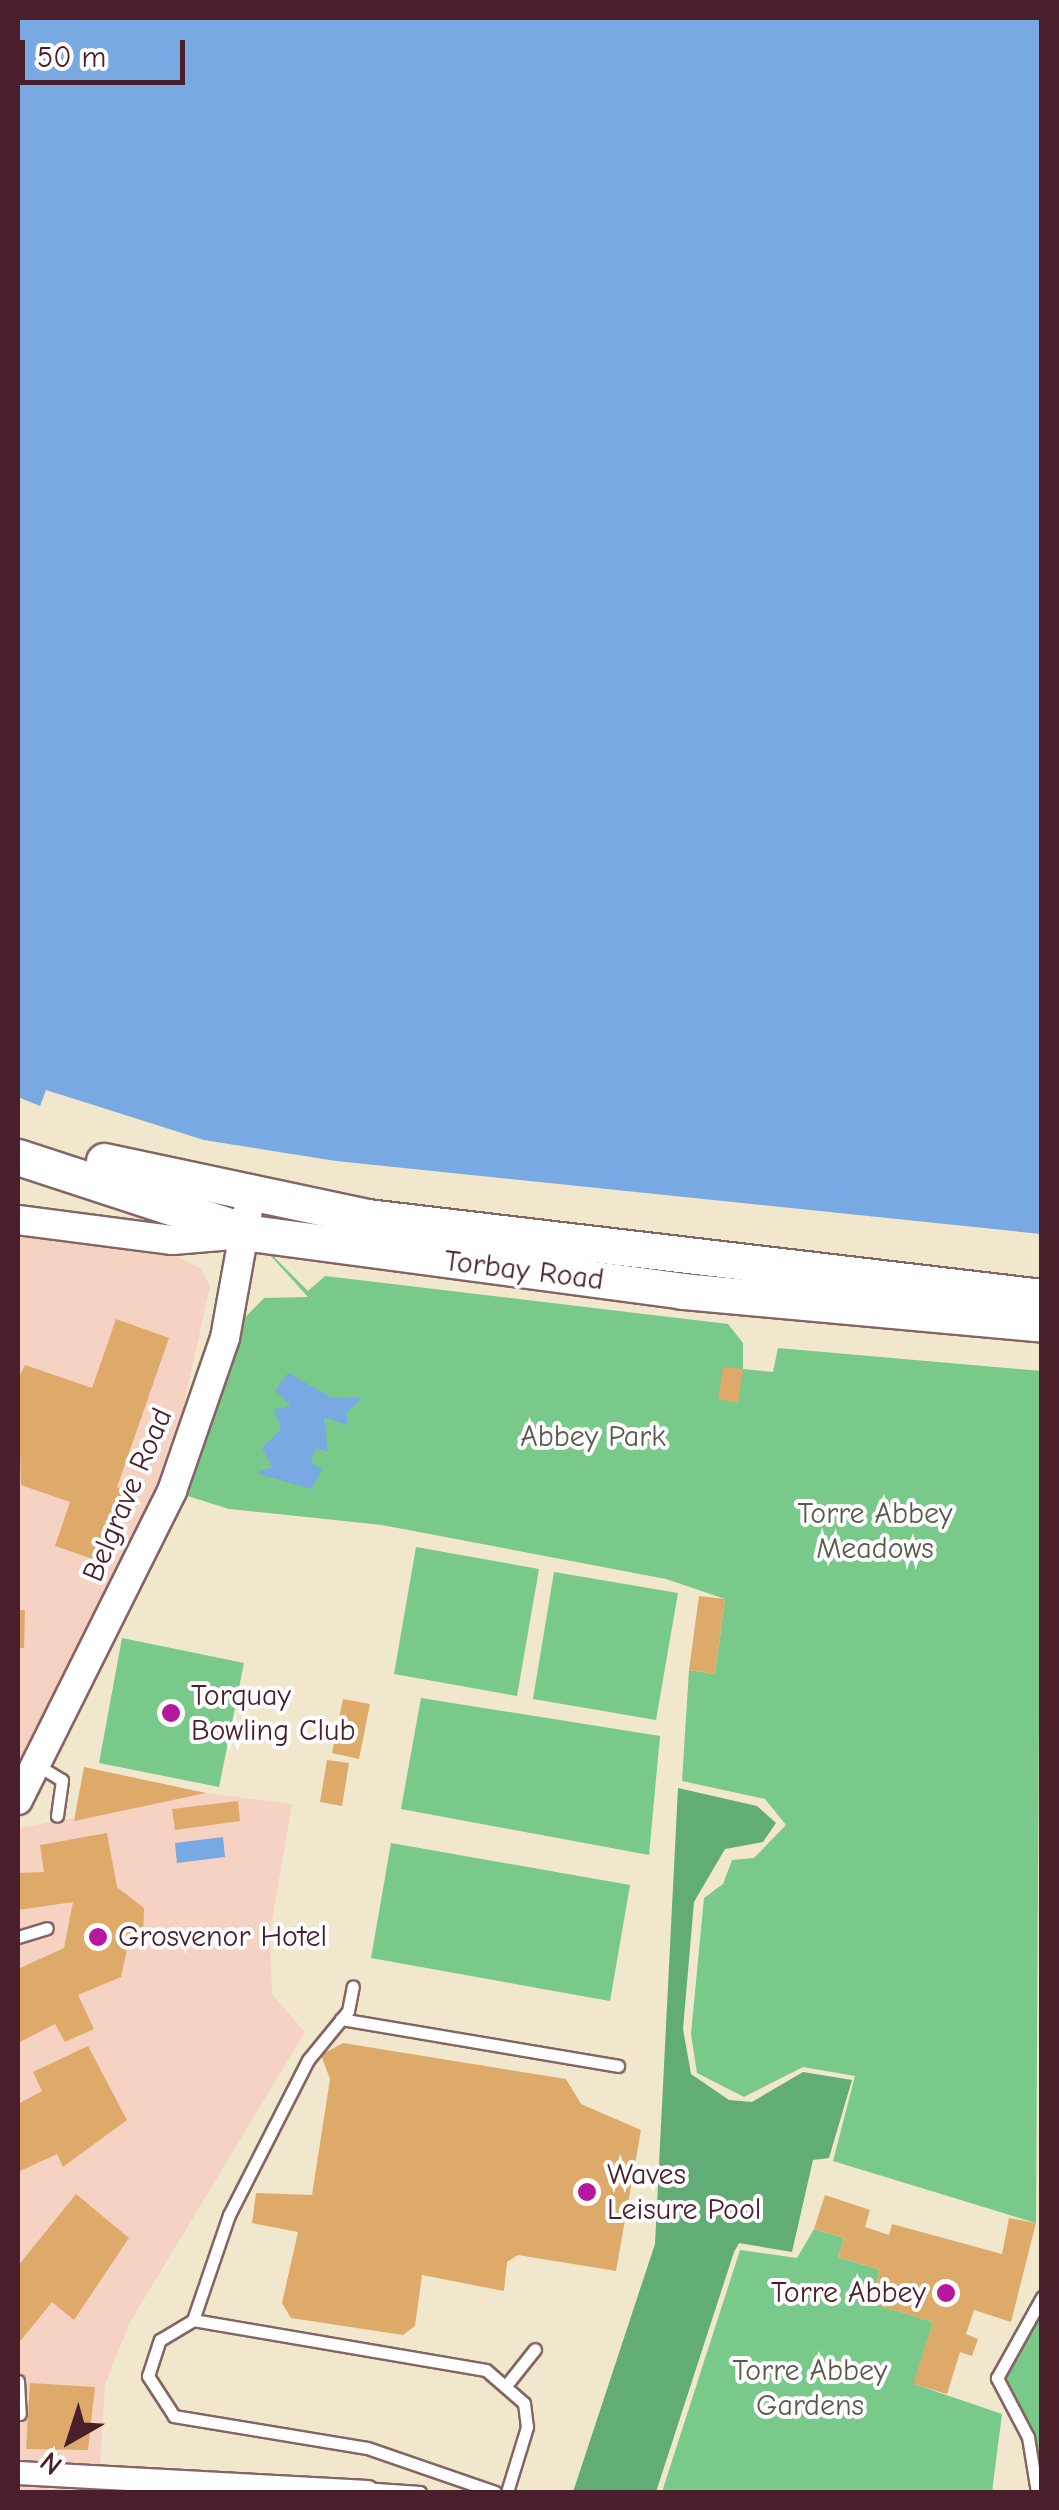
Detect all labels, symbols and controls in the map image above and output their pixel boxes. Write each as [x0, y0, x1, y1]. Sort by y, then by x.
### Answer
scale bar [25, 20, 190, 82]
text: 50 m [37, 40, 106, 75]
street label: Torbay Road [442, 1243, 606, 1299]
street label: Belgrave Road [75, 1403, 181, 1587]
park label: Abbey Park [520, 1419, 666, 1455]
park label: Torre Abbey Meadows [797, 1496, 953, 1566]
place label: Torquay Bowling Club [191, 1678, 355, 1748]
marker: Torquay Bowling Club [160, 1702, 182, 1724]
place label: Grosvenor Hotel [118, 1919, 327, 1955]
marker: Grosvenor Hotel [87, 1926, 109, 1948]
place label: Waves Leisure Pool [607, 2157, 761, 2228]
marker: Waves Leisure Pool [576, 2181, 598, 2203]
place label: Torre Abbey [771, 2275, 926, 2311]
marker: Torre Abbey [935, 2282, 957, 2304]
park label: Torre Abbey Gardens [732, 2353, 888, 2424]
north arrow [20, 2390, 120, 2490]
text: N [34, 2445, 68, 2482]

